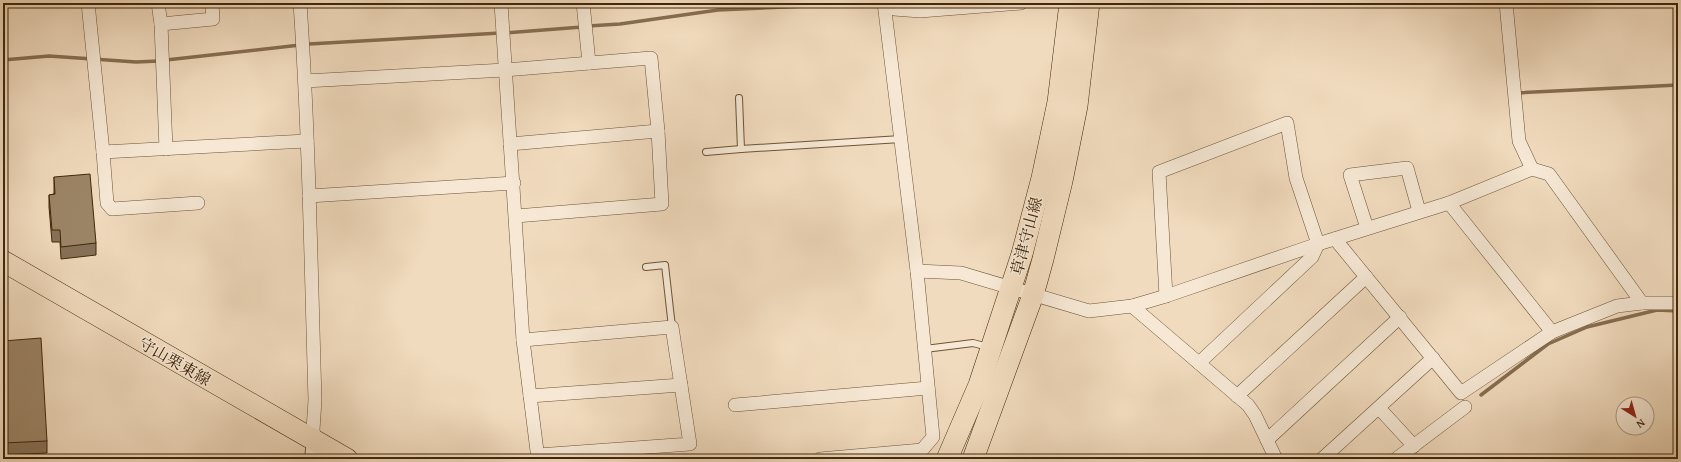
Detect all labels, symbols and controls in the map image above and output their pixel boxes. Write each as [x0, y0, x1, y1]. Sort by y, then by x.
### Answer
street label: 草津守山線 [1004, 194, 1048, 278]
street label: 守山栗東線 [134, 331, 216, 391]
north arrow [1615, 396, 1655, 436]
text: N [1633, 415, 1649, 433]

